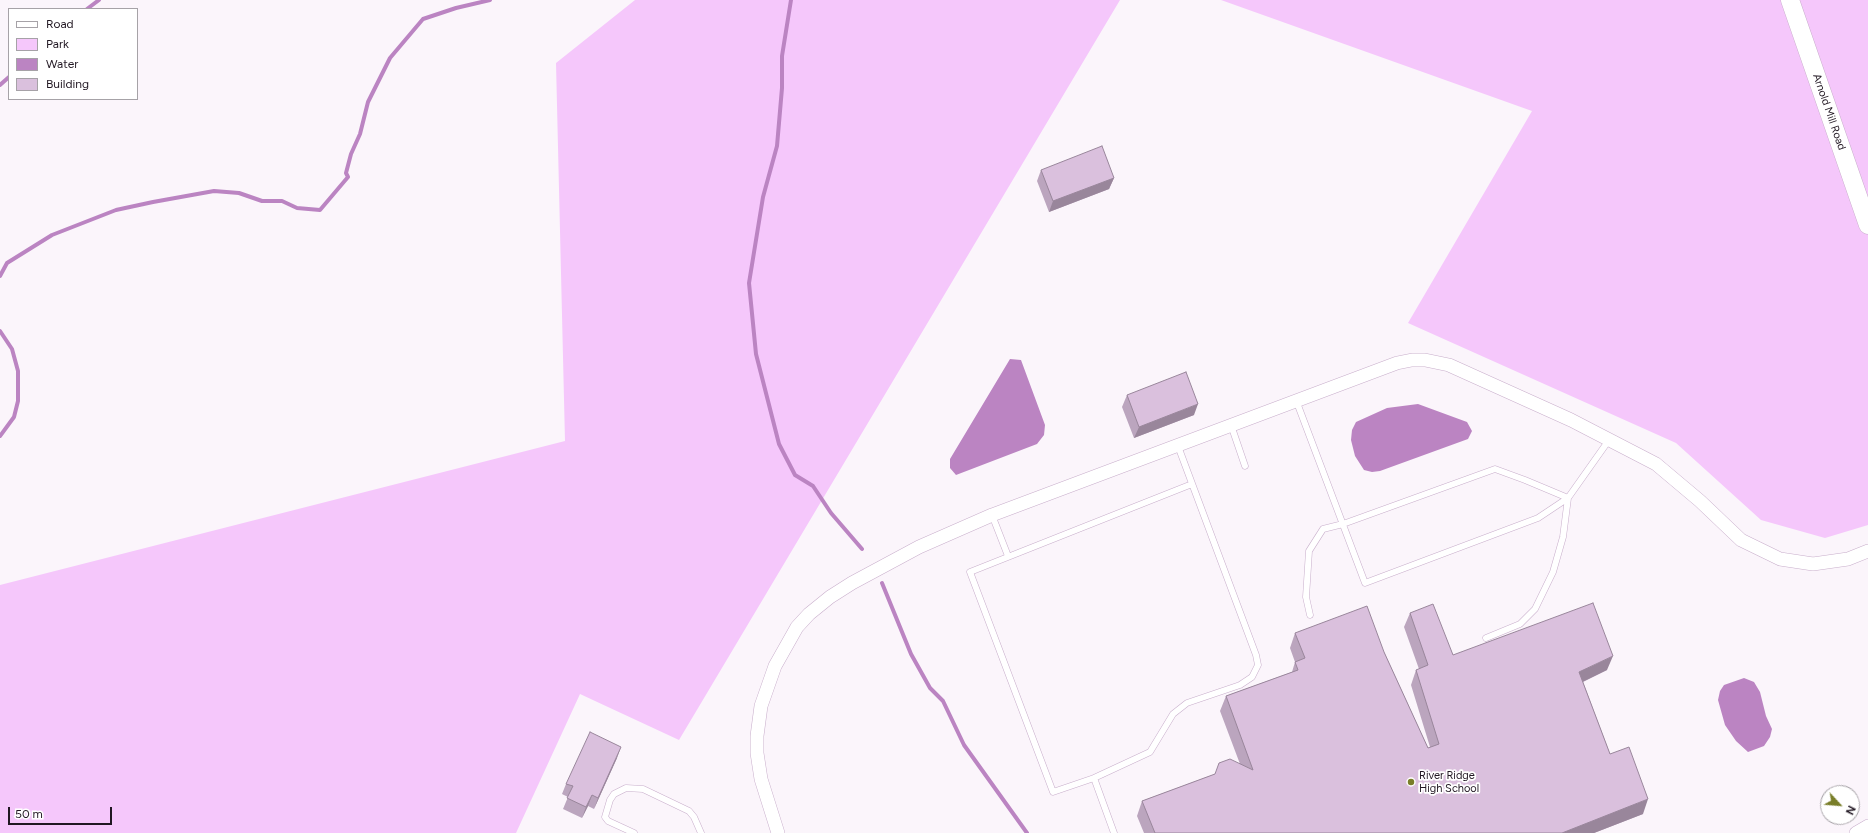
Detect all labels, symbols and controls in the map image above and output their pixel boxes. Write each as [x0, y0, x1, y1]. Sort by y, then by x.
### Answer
legend [8, 8, 138, 100]
text: Road [46, 17, 74, 31]
text: Park [46, 37, 69, 51]
text: Water [46, 57, 78, 71]
street label: Arnold Mill Road [1810, 72, 1848, 152]
text: Building [46, 77, 89, 91]
place label: River Ridge High School [1419, 769, 1479, 795]
marker: River Ridge High School [1406, 777, 1416, 787]
north arrow [1820, 785, 1860, 825]
scale bar [10, 799, 114, 825]
text: N [1843, 803, 1858, 817]
text: 50 m [15, 807, 43, 821]

